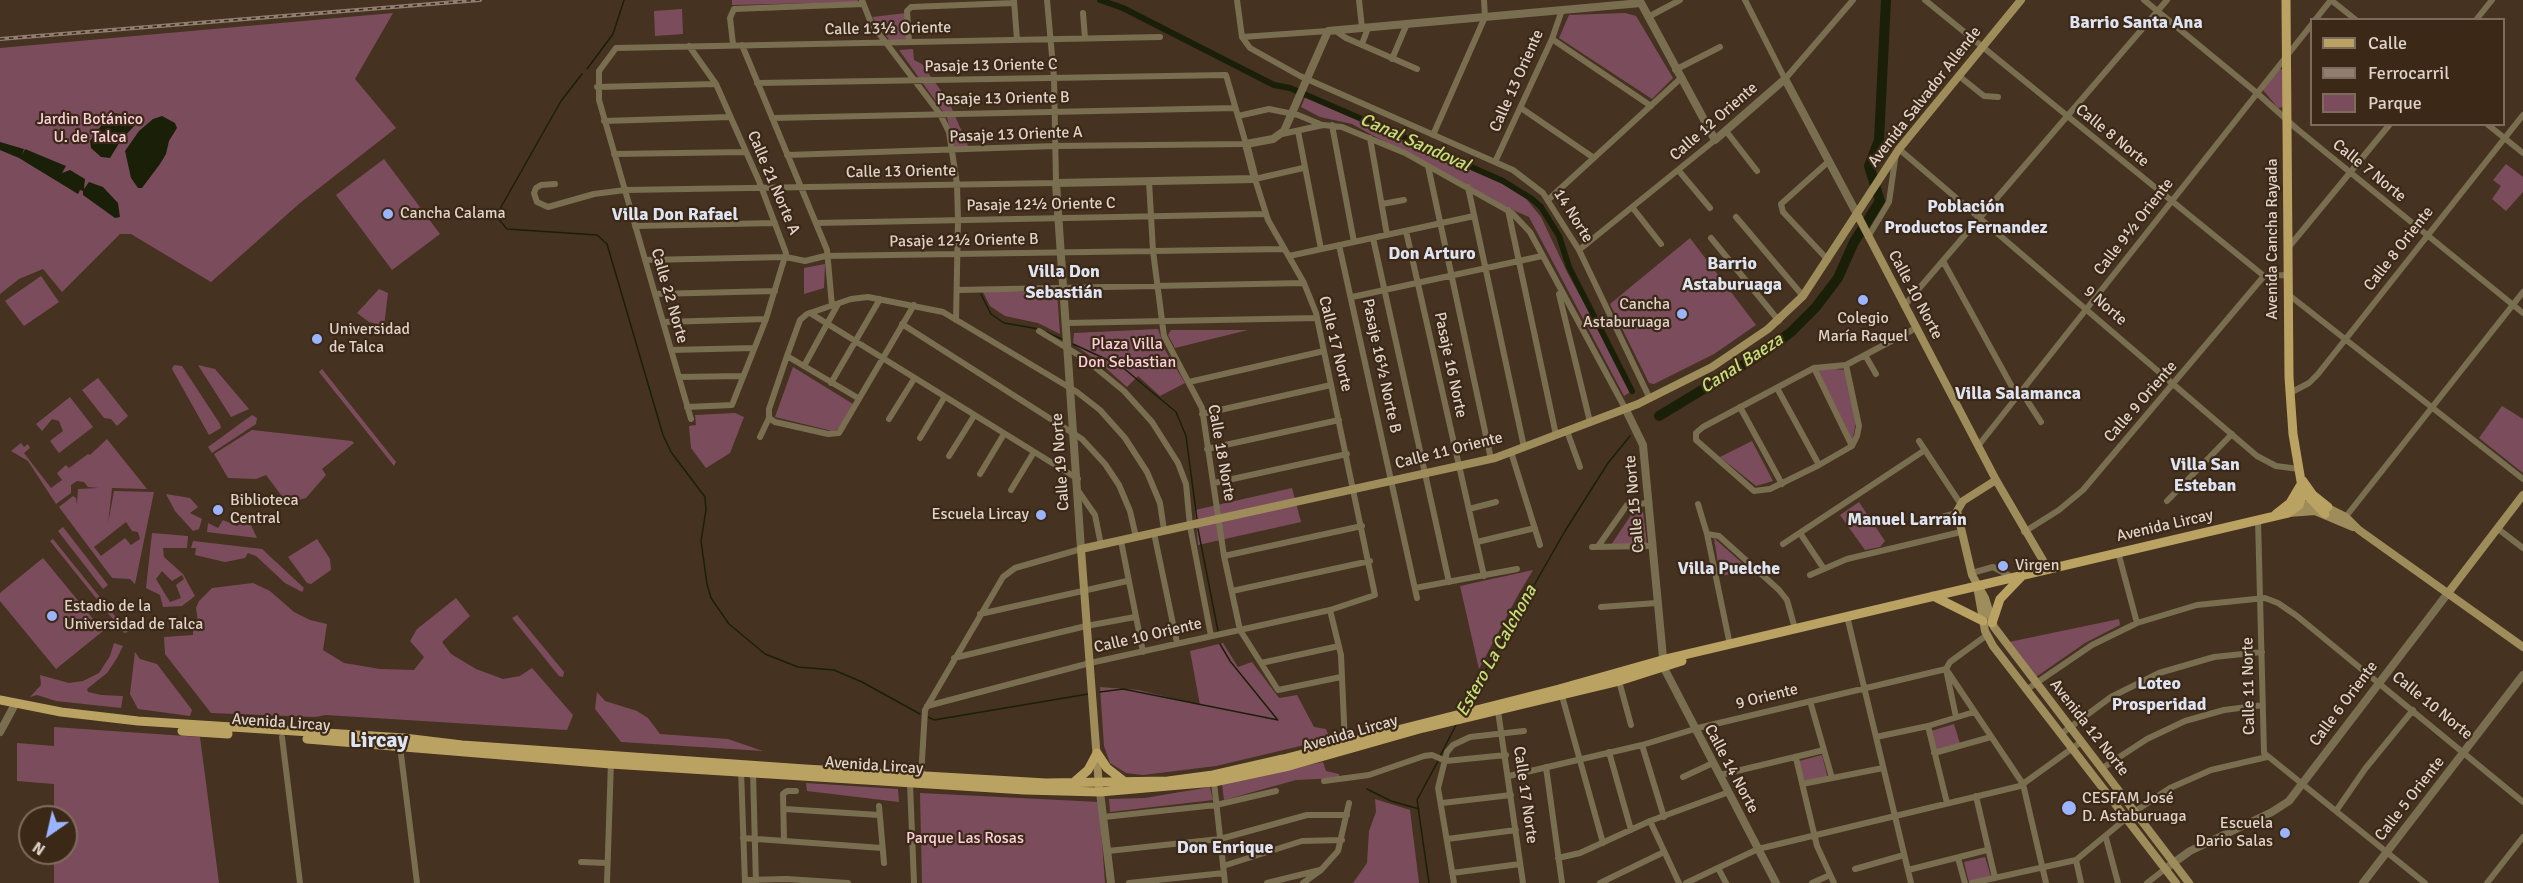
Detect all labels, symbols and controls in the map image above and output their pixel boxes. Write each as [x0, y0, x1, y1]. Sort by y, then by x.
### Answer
district label: Barrio Santa Ana [2069, 12, 2203, 34]
street label: Calle 13½ Oriente [825, 18, 951, 40]
legend [2310, 18, 2505, 126]
street label: Avenida Salvador Allende [1864, 23, 1986, 171]
street label: Calle 13 Oriente [1486, 27, 1548, 135]
text: Calle [2368, 32, 2407, 54]
street label: Pasaje 13 Oriente C [924, 55, 1058, 77]
text: Ferrocarril [2368, 62, 2449, 84]
street label: Calle 12 Oriente [1666, 79, 1762, 165]
street label: Pasaje 13 Oriente B [936, 88, 1070, 110]
text: Parque [2368, 92, 2422, 114]
street label: Calle 8 Norte [2071, 100, 2153, 172]
water label: Canal Sandoval [1357, 109, 1473, 177]
park label: Jardin Botánico U. de Talca [37, 110, 143, 148]
street label: Pasaje 13 Oriente A [949, 123, 1083, 147]
street label: Calle 21 Norte A [742, 128, 804, 238]
street label: Calle 7 Norte [2328, 135, 2410, 207]
street label: Avenida Cancha Rayada [2263, 158, 2283, 320]
street label: Calle 13 Oriente [846, 161, 956, 183]
street label: Calle 9½ Oriente [2090, 175, 2178, 279]
street label: 14 Norte [1549, 186, 1597, 246]
street label: Pasaje 12½ Oriente C [966, 194, 1116, 216]
district label: Población Productos Fernandez [1884, 196, 2048, 238]
street label: Calle 8 Oriente [2360, 203, 2438, 295]
place label: Cancha Calama [400, 204, 506, 224]
district label: Villa Don Rafael [612, 204, 738, 226]
marker: Cancha Calama [381, 207, 395, 221]
street label: Pasaje 12½ Oriente B [889, 230, 1039, 252]
district label: Don Arturo [1388, 243, 1476, 265]
street label: Calle 22 Norte [646, 246, 692, 346]
street label: Calle 10 Norte [1884, 247, 1946, 343]
district label: Barrio Astaburuaga [1682, 253, 1782, 296]
district label: Villa Don Sebastián [1025, 261, 1103, 304]
street label: 9 Norte [2079, 282, 2131, 330]
marker: Colegio María Raquel [1856, 293, 1870, 307]
street label: Calle 17 Norte [1314, 294, 1356, 394]
place label: Cancha Astaburuaga [1583, 295, 1670, 333]
street label: Pasaje 16½ Norte B [1357, 297, 1405, 435]
marker: Cancha Astaburuaga [1675, 307, 1689, 321]
place label: Colegio María Raquel [1818, 309, 1908, 347]
street label: Pasaje 16 Norte [1429, 310, 1471, 420]
place label: Universidad de Talca [329, 320, 410, 358]
water label: Canal Baeza [1697, 329, 1787, 399]
marker: Universidad de Talca [310, 332, 324, 346]
park label: Plaza Villa Don Sebastian [1078, 335, 1176, 373]
street label: Calle 9 Oriente [2100, 357, 2182, 447]
district label: Villa Salamanca [1955, 383, 2081, 405]
street label: Calle 18 Norte [1203, 403, 1239, 503]
street label: Calle 19 Norte [1048, 412, 1074, 512]
street label: Calle 11 Oriente [1393, 428, 1505, 474]
street label: Calle 15 Norte [1621, 454, 1649, 554]
district label: Villa San Esteban [2170, 454, 2240, 496]
place label: Biblioteca Central [230, 491, 299, 529]
marker: Biblioteca Central [211, 503, 225, 517]
place label: Escuela Lircay [931, 505, 1029, 525]
street label: Avenida Lircay [2115, 506, 2215, 546]
marker: Escuela Lircay [1034, 508, 1048, 522]
district label: Manuel Larraín [1847, 509, 1967, 531]
place label: Virgen [2015, 556, 2059, 576]
district label: Villa Puelche [1678, 558, 1780, 580]
marker: Virgen [1996, 559, 2010, 573]
water label: Estero La Calchona [1452, 582, 1542, 720]
place label: Estadio de la Universidad de Talca [64, 597, 203, 635]
marker: Estadio de la Universidad de Talca [45, 609, 59, 623]
street label: Calle 10 Oriente [1092, 614, 1204, 658]
street label: Calle 11 Norte [2239, 637, 2259, 735]
street label: Calle 6 Oriente [2306, 658, 2382, 750]
street label: Calle 10 Norte [2388, 668, 2476, 744]
district label: Loteo Prosperidad [2112, 673, 2206, 716]
street label: Avenida 12 Norte [2045, 676, 2133, 780]
street label: 9 Oriente [1734, 680, 1800, 714]
street label: Avenida Lircay [231, 710, 331, 736]
street label: Avenida Lircay [1300, 711, 1400, 757]
street label: Calle 14 Norte [1700, 721, 1762, 817]
district label: Lircay [350, 728, 408, 754]
street label: Calle 17 Norte [1509, 745, 1541, 845]
street label: Avenida Lircay [824, 753, 924, 779]
street label: Calle 5 Oriente [2371, 753, 2449, 845]
place label: CESFAM José D. Astaburuaga [2082, 789, 2187, 827]
marker: CESFAM José D. Astaburuaga [2060, 799, 2078, 817]
north arrow [18, 805, 78, 865]
place label: Escuela Dario Salas [2195, 814, 2273, 852]
marker: Escuela Dario Salas [2278, 826, 2292, 840]
park label: Parque Las Rosas [906, 829, 1024, 849]
text: N [29, 837, 49, 860]
district label: Don Enrique [1177, 837, 1273, 859]

